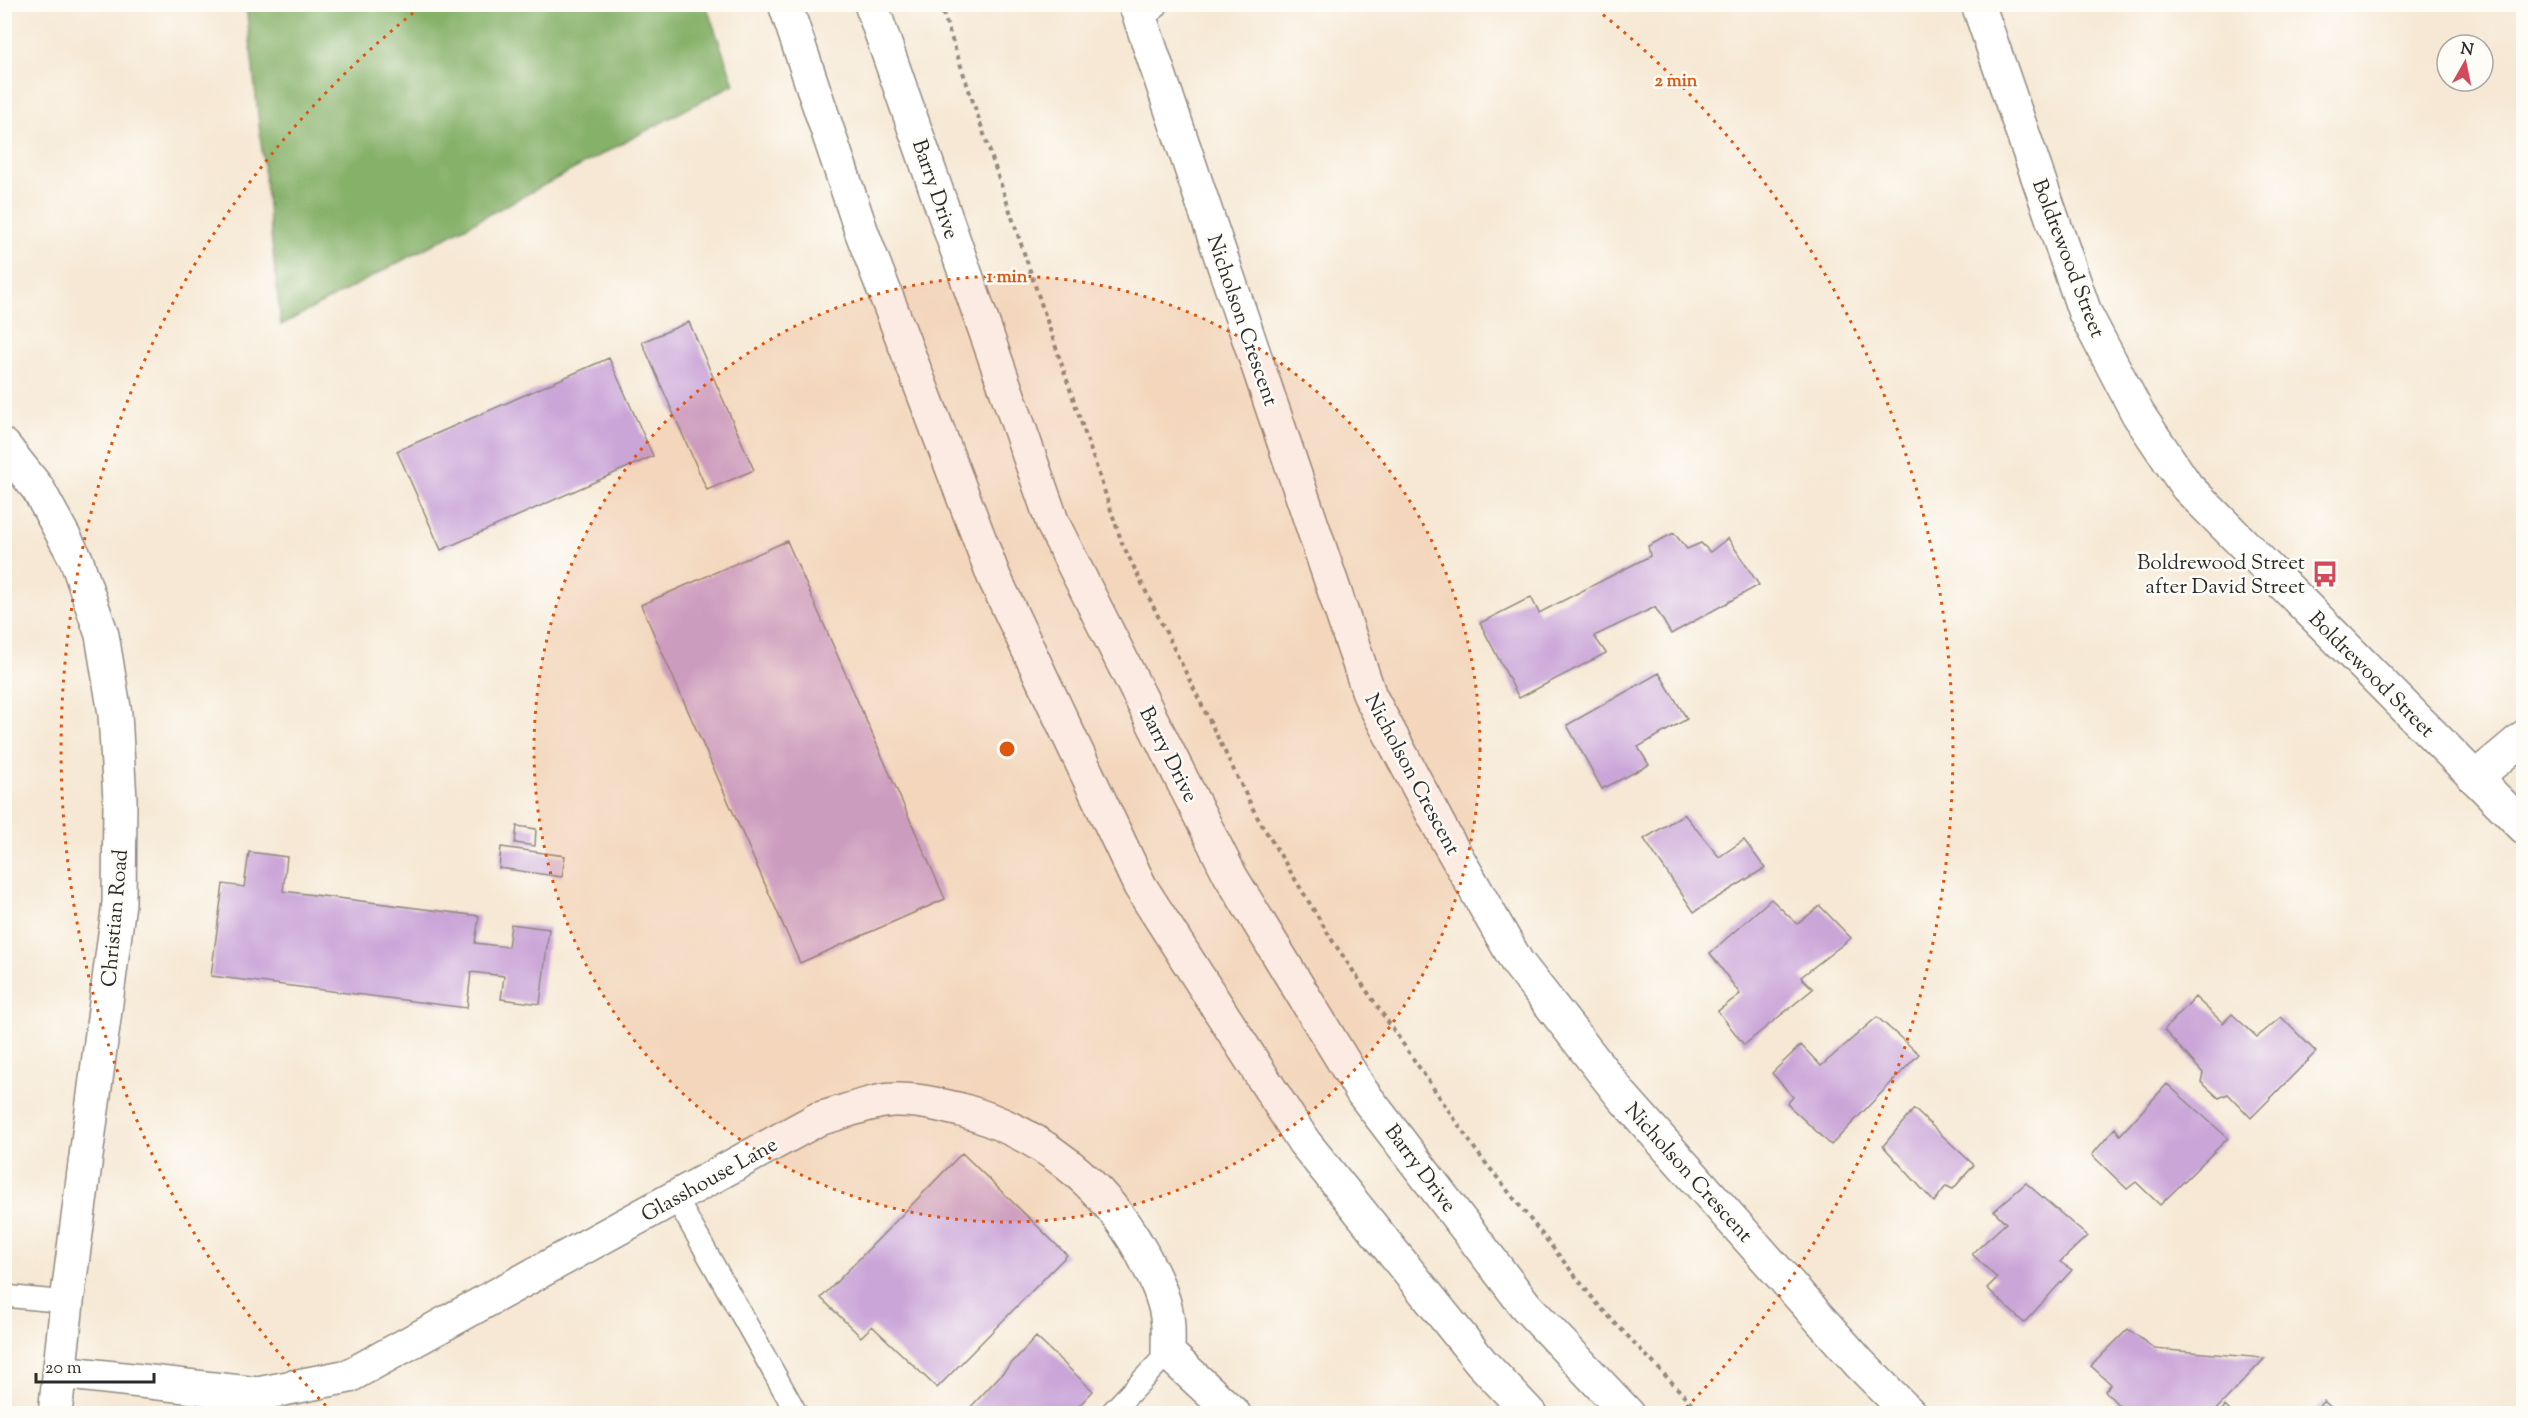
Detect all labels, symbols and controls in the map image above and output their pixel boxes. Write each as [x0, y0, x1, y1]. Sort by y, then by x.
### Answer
north arrow [2435, 33, 2495, 93]
text: N [2459, 38, 2475, 63]
text: 2 min [1655, 69, 1698, 95]
street label: Barry Drive [903, 136, 965, 244]
street label: Boldrewood Street [2023, 175, 2111, 342]
street label: Nicholson Crescent [1198, 231, 1284, 410]
text: 1 min [987, 265, 1028, 291]
place label: Boldrewood Street after David Street [2137, 549, 2305, 603]
bus stop icon: Boldrewood Street after David Street [2310, 559, 2340, 589]
street label: Boldrewood Street [2301, 605, 2441, 745]
street label: Nicholson Crescent [1356, 689, 1467, 861]
street label: Barry Drive [1130, 702, 1204, 808]
centre of rings [997, 739, 1017, 759]
street label: Christian Road [95, 848, 137, 988]
street label: Nicholson Crescent [1616, 1097, 1759, 1250]
street label: Barry Drive [1376, 1119, 1463, 1220]
street label: Glasshouse Lane [636, 1131, 784, 1231]
scale bar [36, 1346, 154, 1384]
text: 20 m [45, 1356, 82, 1382]

